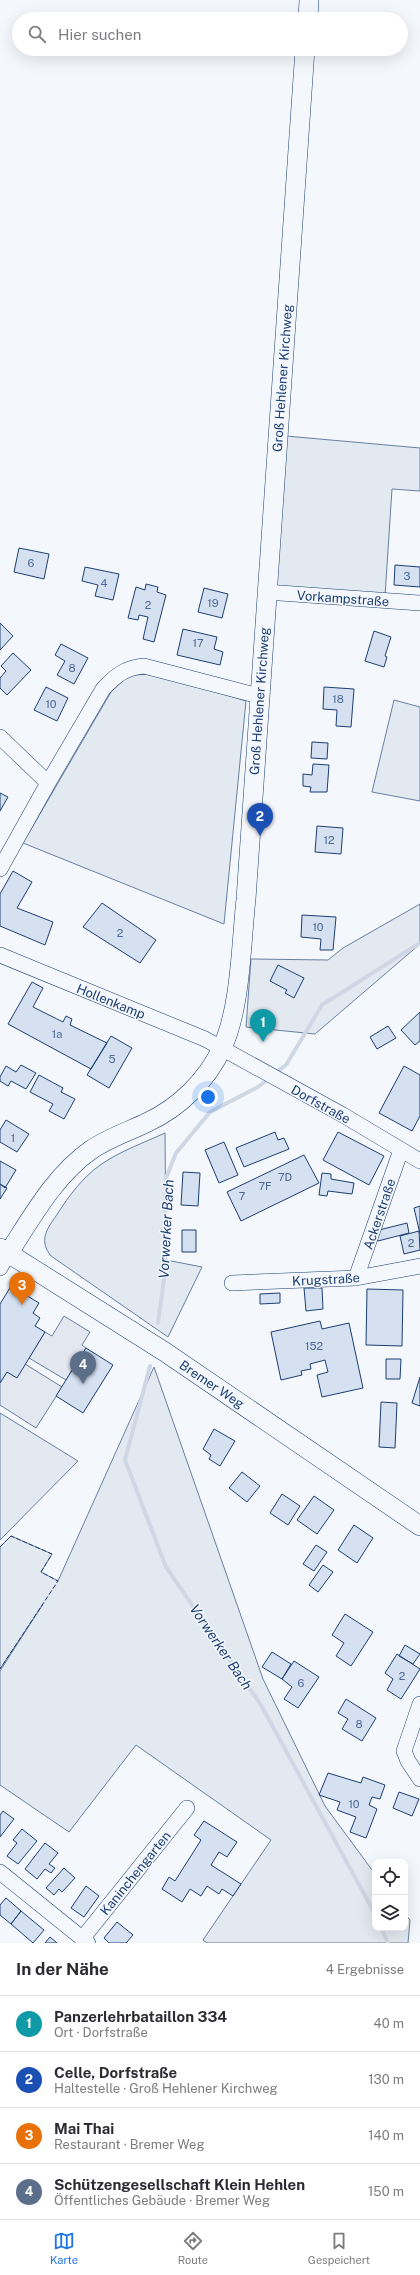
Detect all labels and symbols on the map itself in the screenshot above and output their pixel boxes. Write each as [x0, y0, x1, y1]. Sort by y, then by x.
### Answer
street label: Groß Hehlener Kirchweg [270, 304, 295, 453]
house number: 6 [28, 557, 35, 569]
house number: 3 [404, 570, 411, 582]
house number: 4 [101, 577, 108, 589]
street label: Vorkampstraße [296, 588, 390, 609]
house number: 19 [207, 597, 219, 609]
house number: 2 [145, 599, 152, 611]
street label: Groß Hehlener Kirchweg [247, 627, 272, 776]
house number: 17 [192, 637, 204, 649]
house number: 8 [68, 662, 76, 674]
house number: 18 [332, 693, 344, 705]
house number: 10 [45, 698, 57, 710]
pin: 2 [247, 803, 273, 836]
house number: 12 [323, 834, 335, 846]
house number: 10 [312, 921, 324, 933]
house number: 2 [117, 927, 124, 939]
street label: Hollenkamp [74, 981, 148, 1022]
pin: 1 [250, 1009, 276, 1042]
house number: 1a [52, 1028, 62, 1040]
house number: 5 [108, 1053, 116, 1065]
street label: Dorfstraße [289, 1082, 353, 1127]
your location [198, 1087, 218, 1107]
house number: 1 [11, 1132, 15, 1144]
house number: 7D [278, 1171, 292, 1183]
street label: Ackerstraße [360, 1177, 399, 1252]
water label: Vorwerker Bach [155, 1179, 177, 1279]
house number: 7F [258, 1180, 272, 1192]
house number: 7 [239, 1190, 246, 1202]
house number: 2 [408, 1237, 415, 1249]
street label: Krugstraße [292, 1270, 360, 1289]
pin: 3 [9, 1272, 35, 1305]
house number: 152 [305, 1340, 323, 1352]
pin: 4 [70, 1351, 96, 1384]
street label: Bremer Weg [177, 1357, 247, 1412]
water label: Vorwerker Bach [187, 1601, 256, 1693]
house number: 2 [399, 1670, 406, 1682]
house number: 6 [298, 1677, 305, 1689]
house number: 8 [355, 1718, 363, 1730]
house number: 10 [348, 1798, 360, 1810]
street label: Kaninchengarten [97, 1828, 174, 1918]

